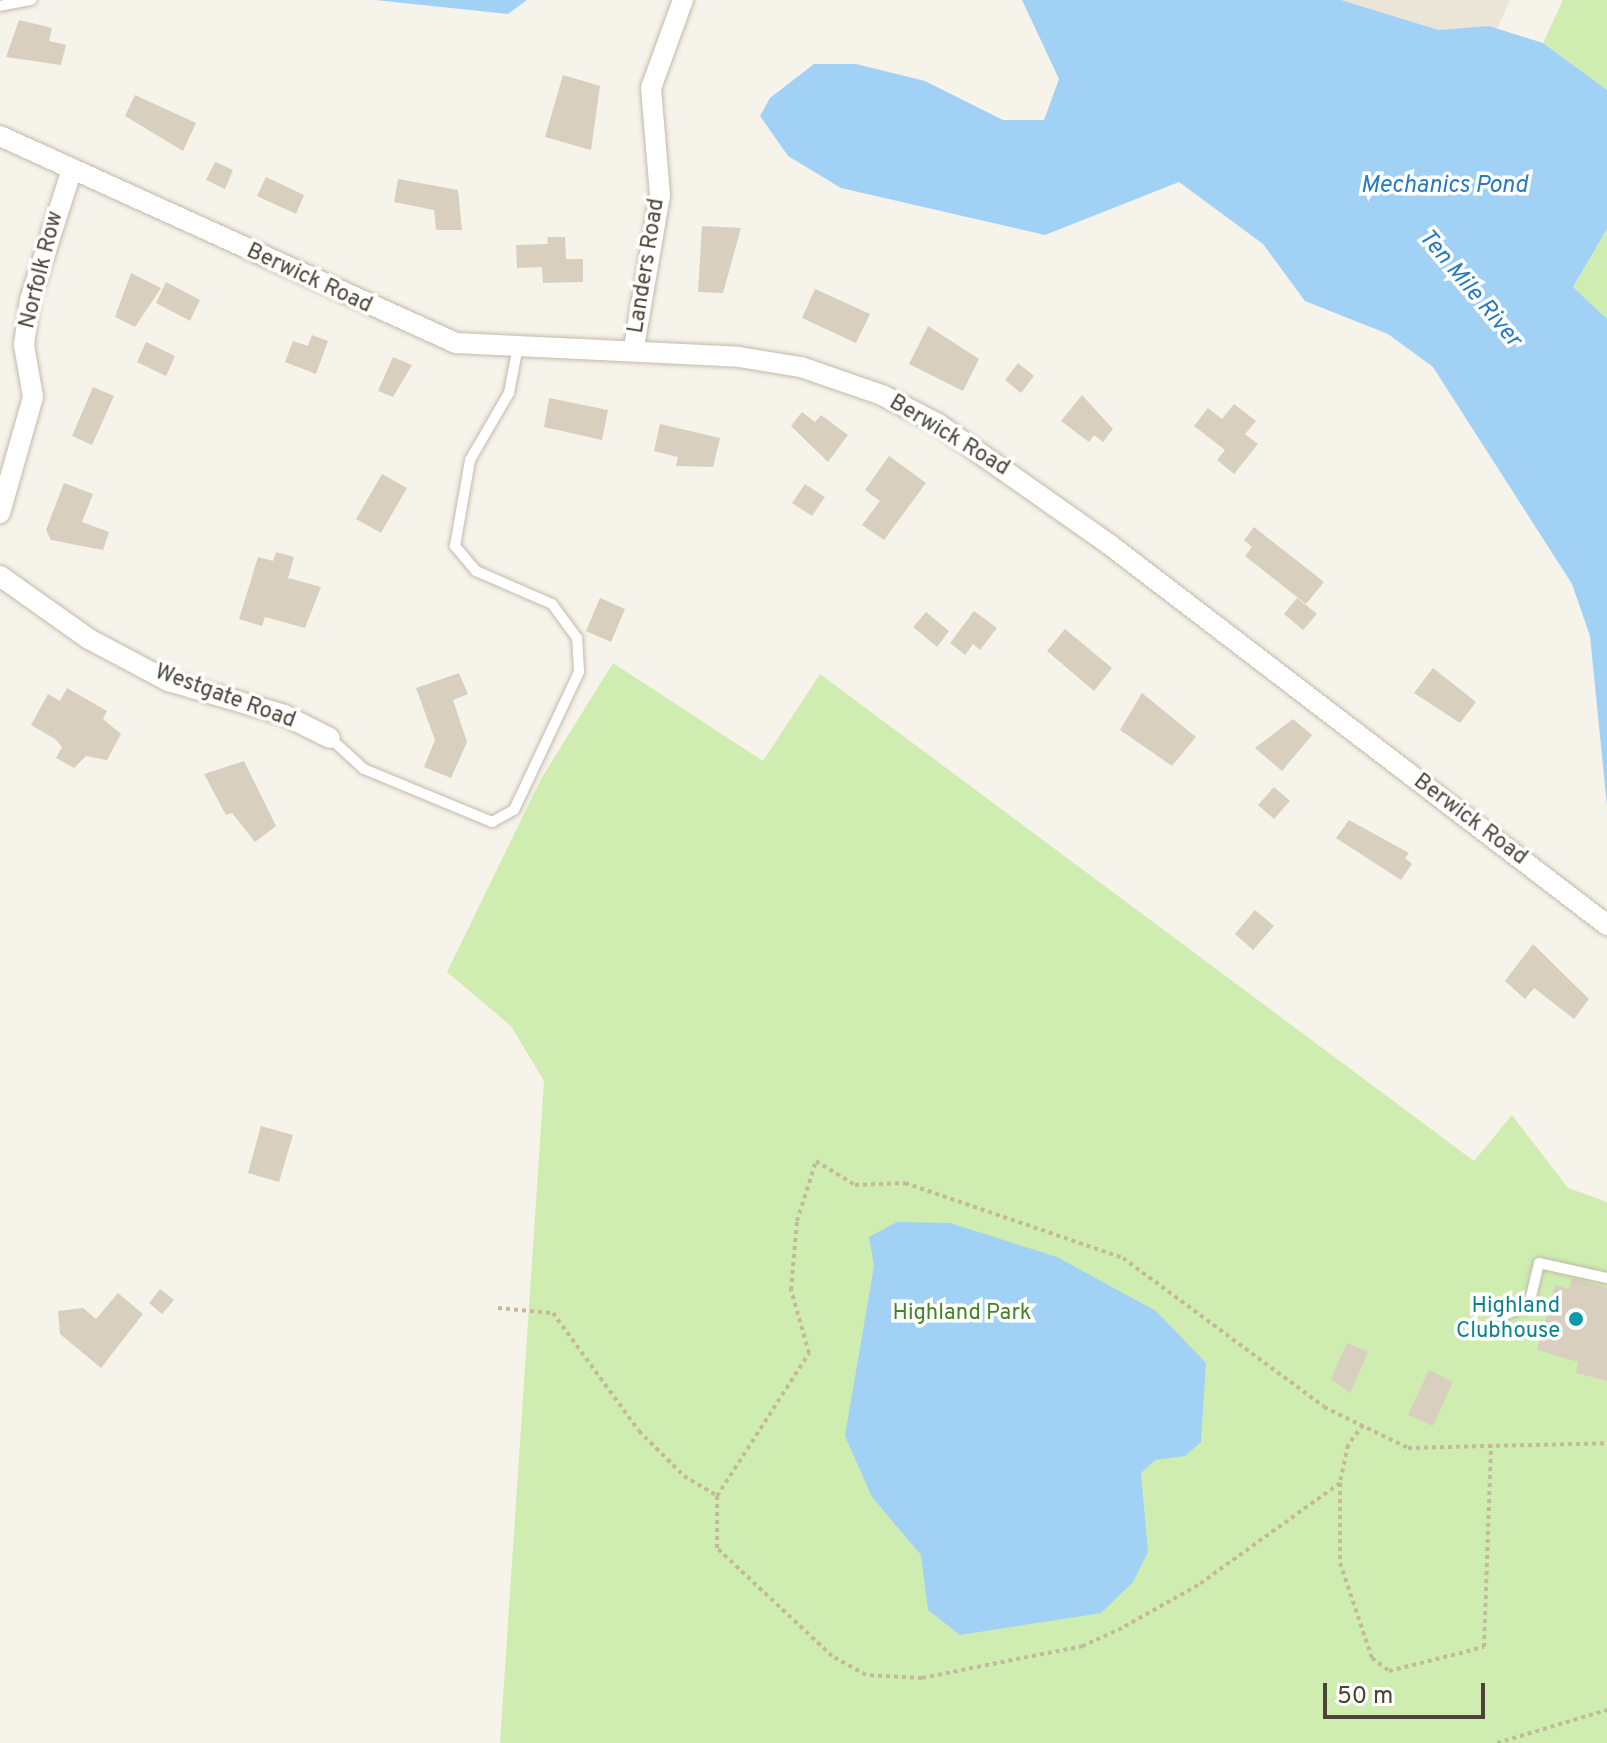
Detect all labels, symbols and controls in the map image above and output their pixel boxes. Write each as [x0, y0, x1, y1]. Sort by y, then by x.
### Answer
water label: Mechanics Pond [1361, 173, 1527, 201]
street label: Landers Road [623, 197, 671, 335]
street label: Norfolk Row [15, 209, 69, 331]
water label: Ten Mile River [1411, 224, 1527, 354]
street label: Berwick Road [242, 238, 376, 320]
street label: Berwick Road [884, 390, 1014, 482]
street label: Westgate Road [151, 659, 299, 735]
street label: Berwick Road [1408, 769, 1532, 871]
place label: Highland Clubhouse [1456, 1293, 1560, 1344]
park label: Highland Park [892, 1301, 1032, 1327]
marker: Highland Clubhouse [1567, 1310, 1585, 1328]
scale bar [1327, 1667, 1489, 1717]
text: 50 m [1337, 1682, 1393, 1712]

